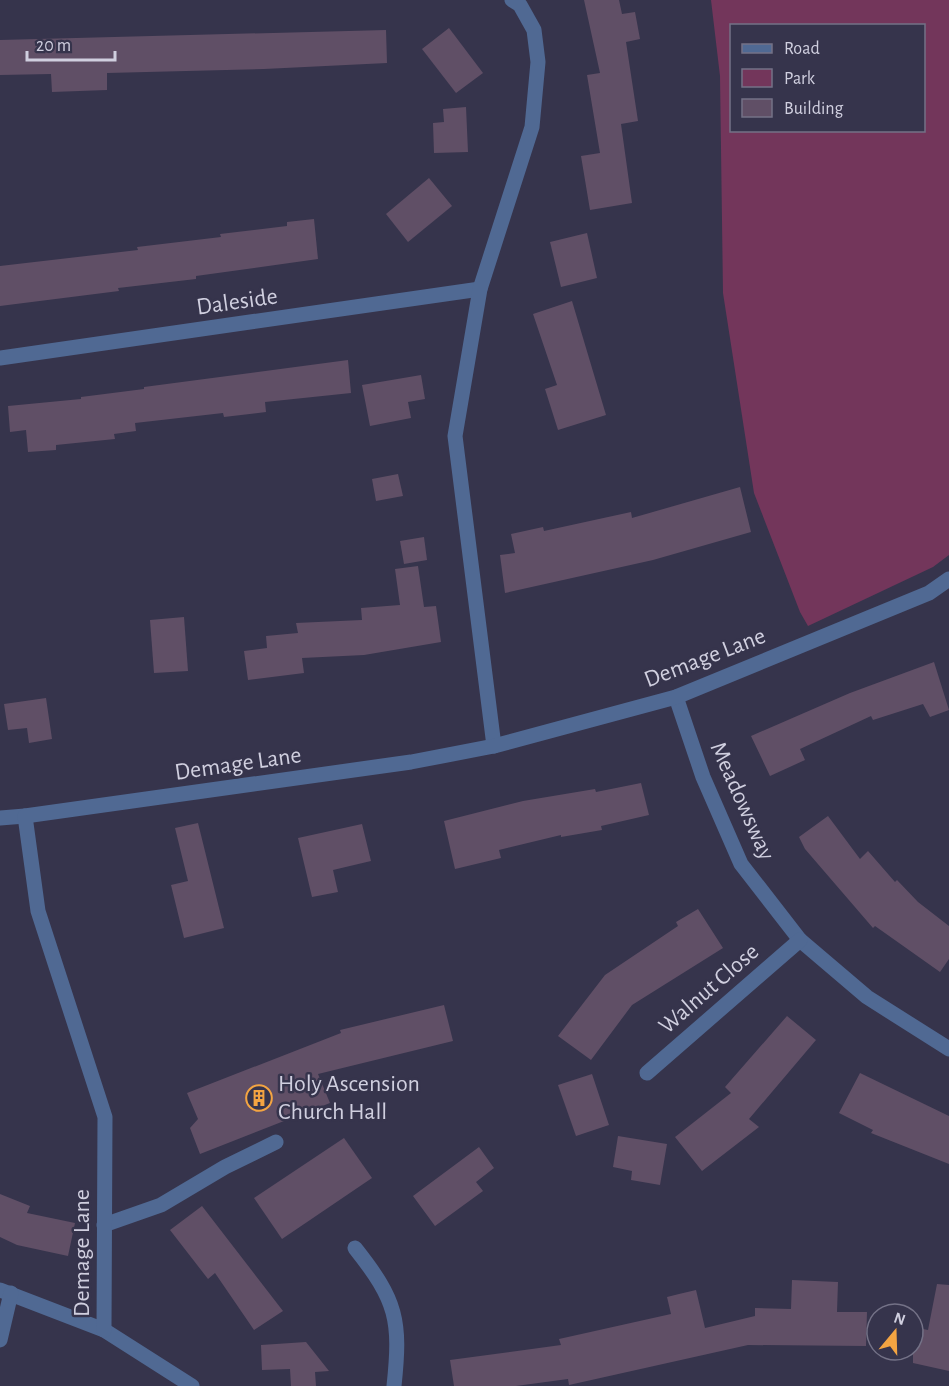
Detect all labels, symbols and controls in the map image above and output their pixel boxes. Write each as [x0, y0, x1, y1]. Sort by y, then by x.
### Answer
scale bar [27, 24, 116, 62]
legend [730, 24, 925, 132]
text: 20 m [36, 37, 71, 55]
text: Road [784, 40, 820, 58]
text: Park [784, 70, 816, 88]
text: Building [784, 100, 844, 118]
street label: Daleside [195, 284, 279, 320]
street label: Demage Lane [641, 624, 769, 692]
street label: Meadowsway [705, 738, 779, 864]
street label: Demage Lane [173, 743, 303, 785]
street label: Walnut Close [655, 939, 763, 1039]
place label: Holy Ascension Church Hall [278, 1072, 420, 1124]
building icon: Holy Ascension Church Hall [244, 1083, 274, 1113]
street label: Demage Lane [70, 1189, 94, 1317]
north arrow [865, 1302, 925, 1362]
text: N [892, 1309, 907, 1328]

